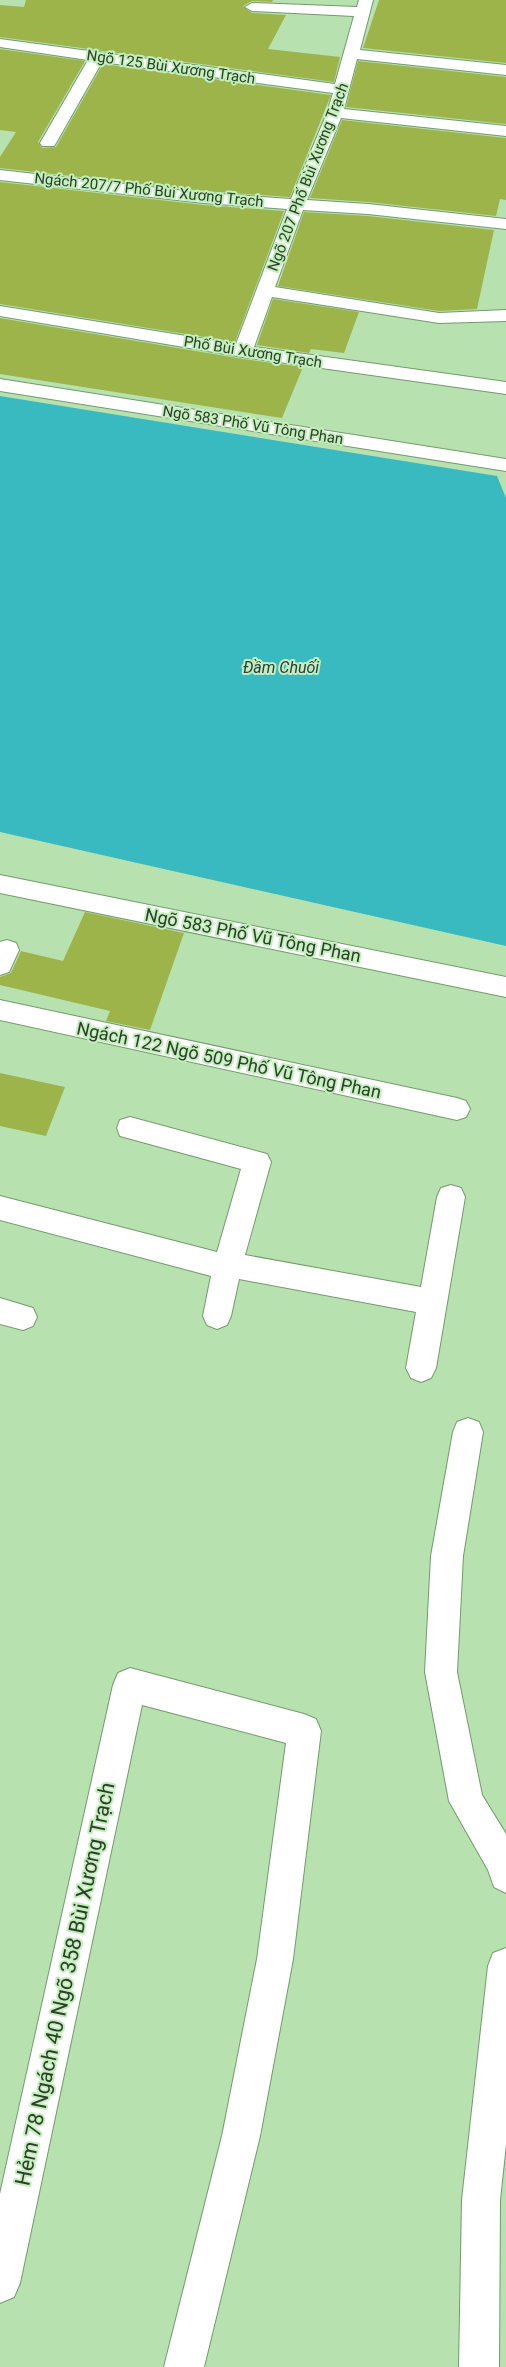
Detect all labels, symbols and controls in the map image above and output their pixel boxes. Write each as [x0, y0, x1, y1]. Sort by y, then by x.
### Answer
street label: Ngõ 125 Bùi Xương Trạch [86, 46, 256, 88]
street label: Ngõ 207 Phố Bùi Xương Trạch [264, 80, 352, 274]
street label: Ngách 207/7 Phố Bùi Xương Trạch [33, 169, 265, 211]
street label: Phố Bùi Xương Trạch [183, 332, 323, 372]
street label: Ngõ 583 Phố Vũ Tông Phan [161, 402, 345, 448]
water label: Đầm Chuối [243, 658, 319, 677]
street label: Ngõ 583 Phố Vũ Tông Phan [143, 904, 363, 966]
street label: Ngách 122 Ngõ 509 Phố Vũ Tông Phan [75, 1017, 383, 1103]
street label: Hẻm 78 Ngách 40 Ngõ 358 Bùi Xương Trạch [10, 1780, 120, 2188]

